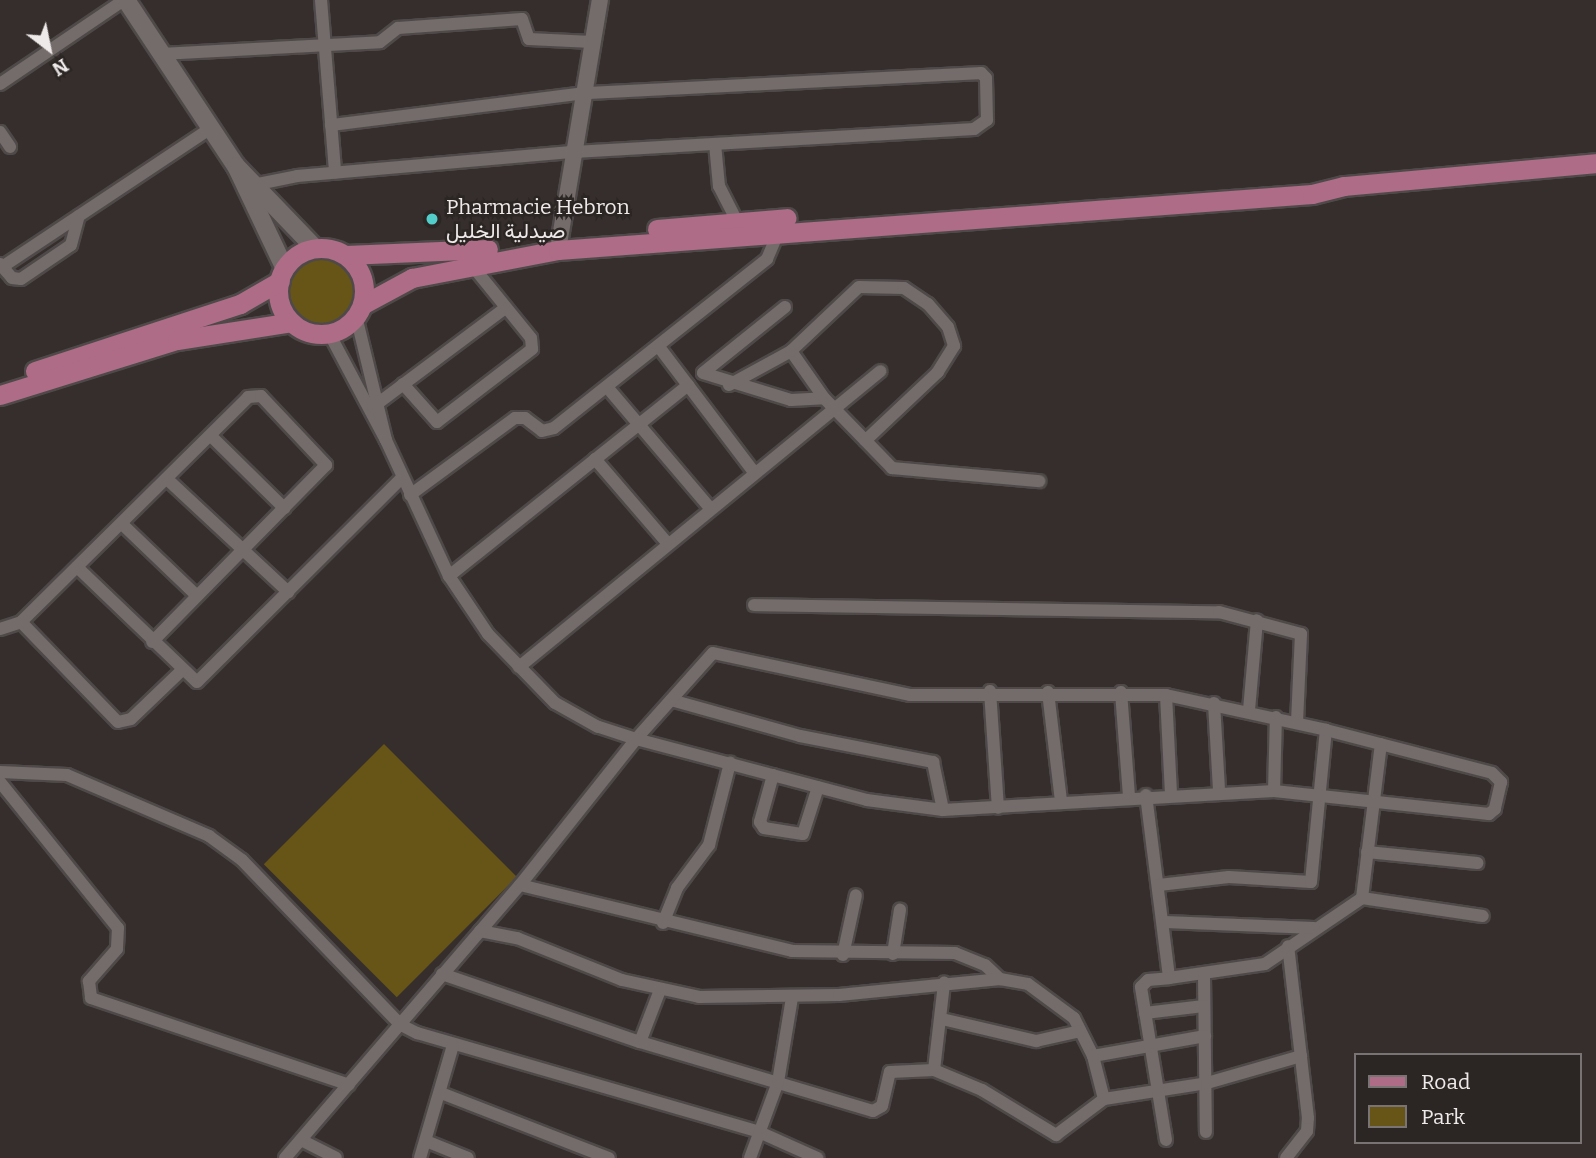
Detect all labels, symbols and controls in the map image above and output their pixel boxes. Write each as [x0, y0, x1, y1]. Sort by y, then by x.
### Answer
north arrow [14, 14, 84, 84]
text: N [48, 54, 73, 81]
place label: Pharmacie Hebron صيدلية الخليل [446, 194, 630, 244]
marker: Pharmacie Hebron صيدلية الخليل [424, 211, 440, 227]
legend [1354, 1053, 1582, 1144]
text: Road [1421, 1069, 1470, 1095]
text: Park [1421, 1104, 1465, 1130]

